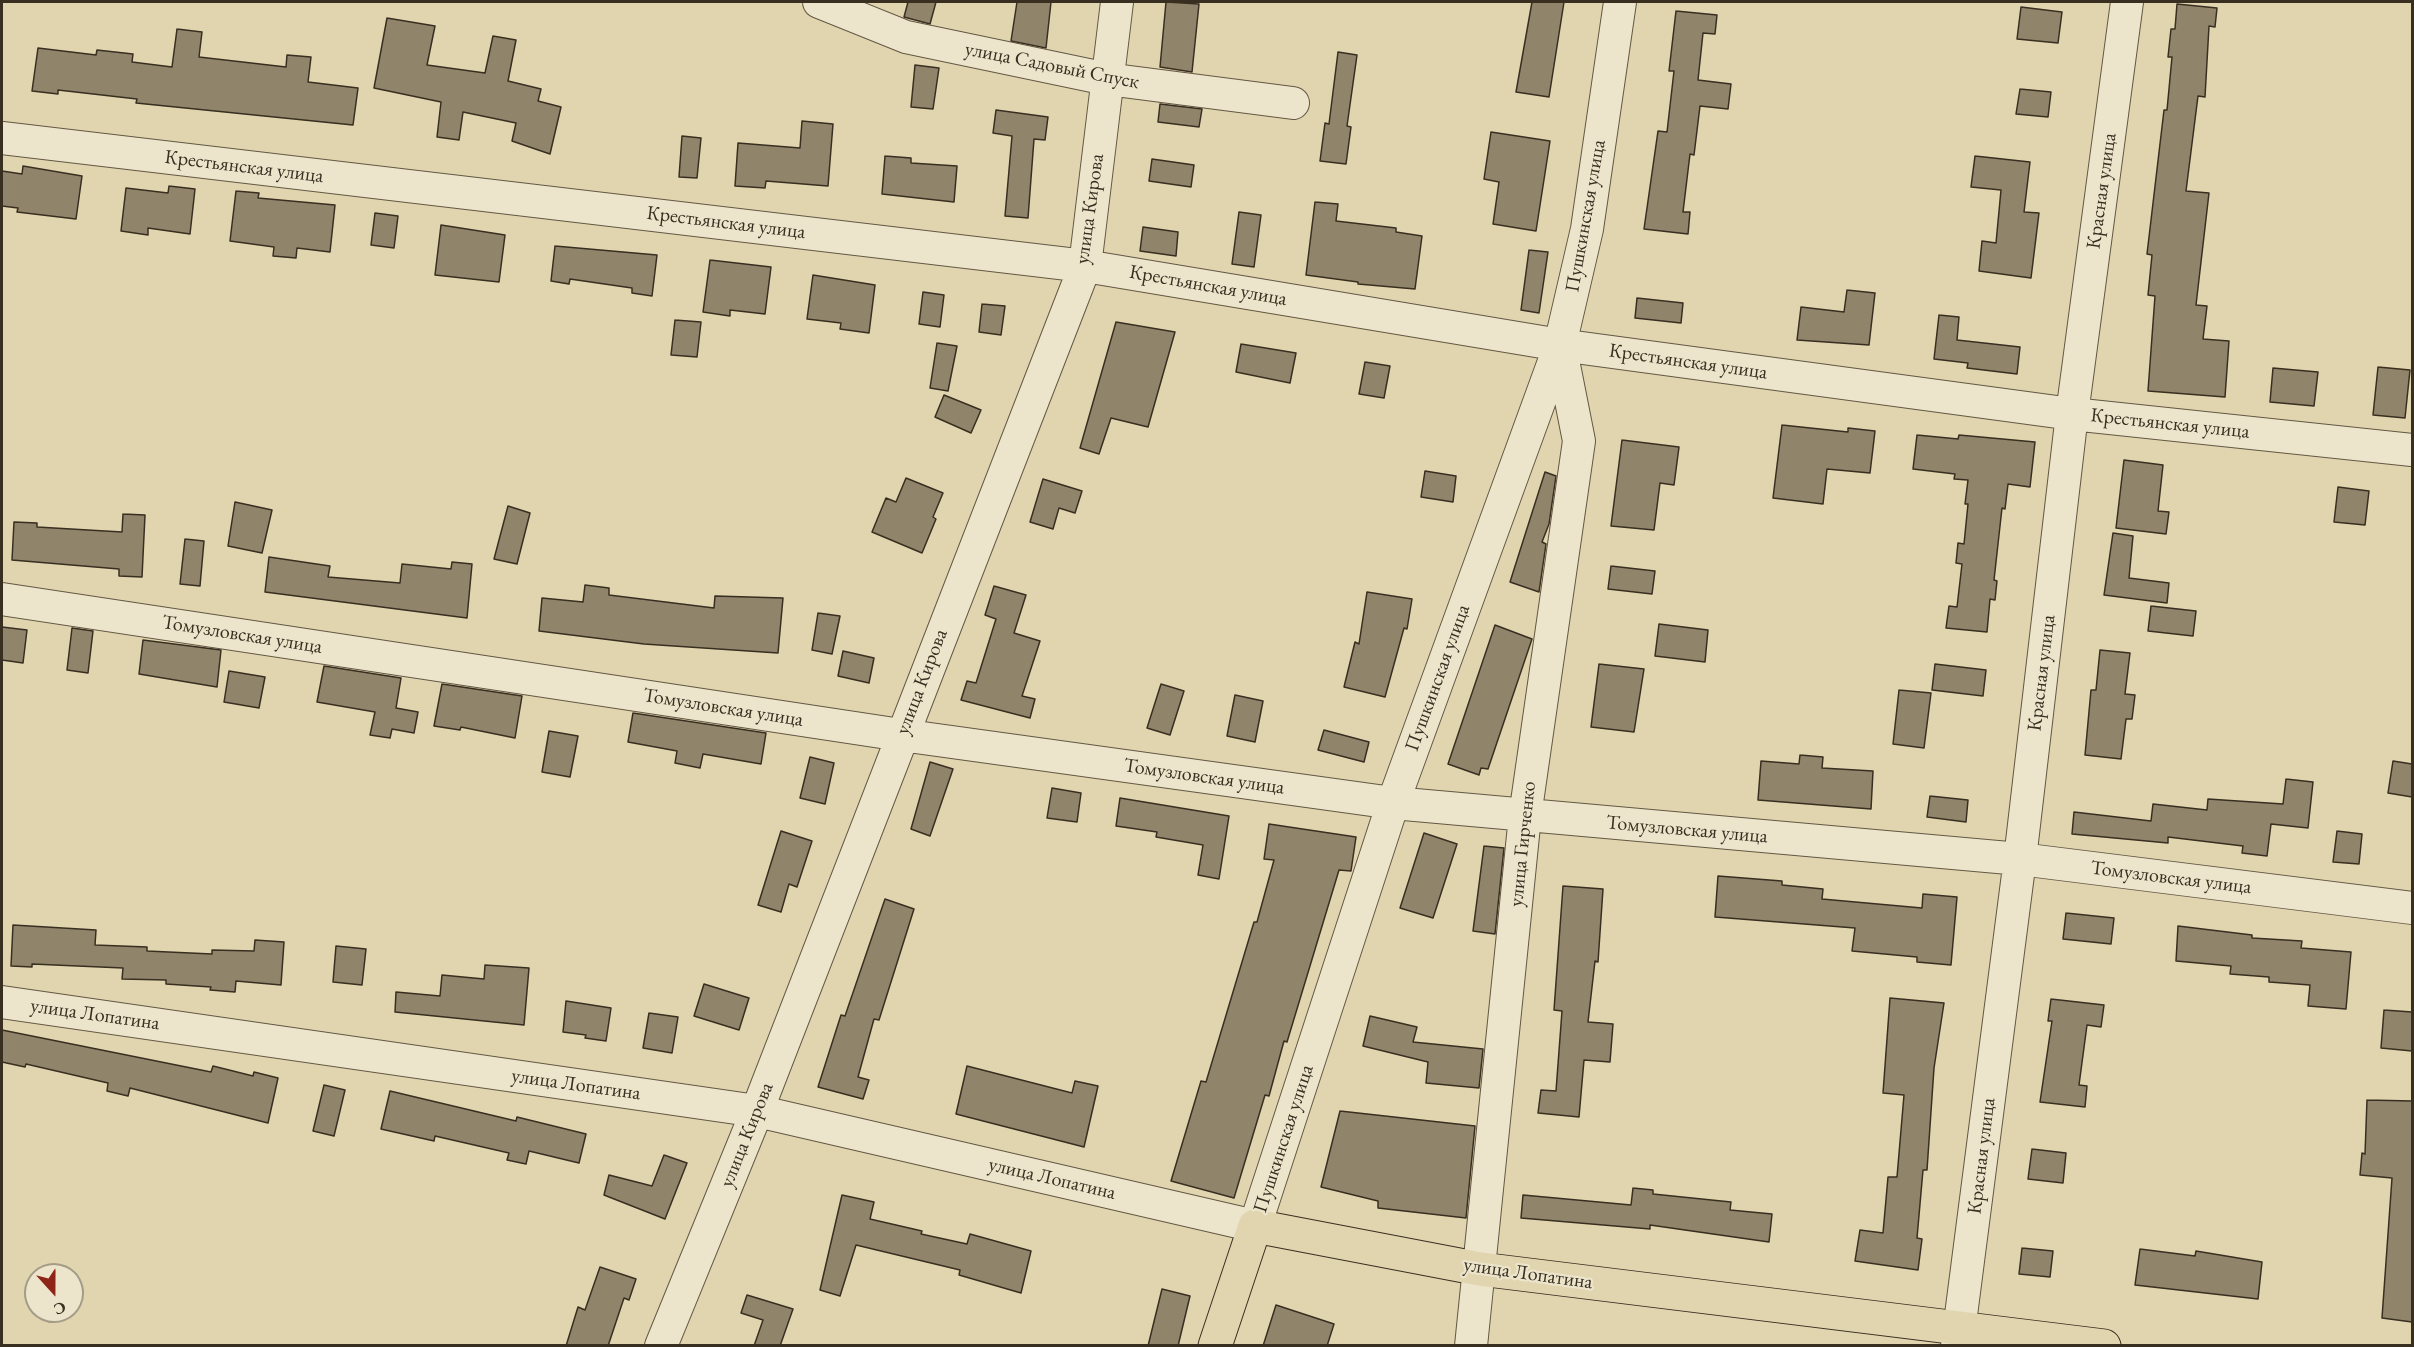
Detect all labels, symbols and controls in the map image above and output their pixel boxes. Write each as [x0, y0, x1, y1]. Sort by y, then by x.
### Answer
street label: улица Садовый Спуск [963, 37, 1141, 95]
street label: Красная улица [2082, 131, 2122, 251]
street label: Пушкинская улица [1561, 138, 1611, 294]
street label: Крестьянская улица [163, 145, 325, 189]
street label: улица Кирова [1070, 152, 1110, 266]
street label: Крестьянская улица [645, 201, 807, 245]
street label: Крестьянская улица [1127, 260, 1289, 312]
street label: Крестьянская улица [1607, 339, 1769, 385]
street label: Крестьянская улица [2089, 404, 2251, 444]
street label: Пушкинская улица [1400, 601, 1476, 755]
street label: Томузловская улица [160, 610, 324, 660]
street label: Красная улица [2023, 613, 2061, 733]
street label: улица Кирова [891, 626, 953, 738]
street label: Томузловская улица [641, 683, 805, 733]
street label: Томузловская улица [1122, 754, 1286, 800]
street label: улица Гирченко [1504, 780, 1542, 908]
street label: Томузловская улица [1605, 811, 1769, 849]
street label: Томузловская улица [2089, 856, 2253, 900]
street label: улица Лопатина [29, 994, 161, 1036]
street label: Пушкинская улица [1249, 1062, 1319, 1216]
street label: улица Лопатина [510, 1064, 642, 1106]
street label: улица Кирова [715, 1079, 779, 1191]
street label: Красная улица [1963, 1096, 2001, 1216]
street label: улица Лопатина [986, 1153, 1118, 1205]
street label: улица Лопатина [1462, 1253, 1594, 1295]
north arrow [24, 1263, 84, 1323]
text: С [51, 1297, 69, 1320]

